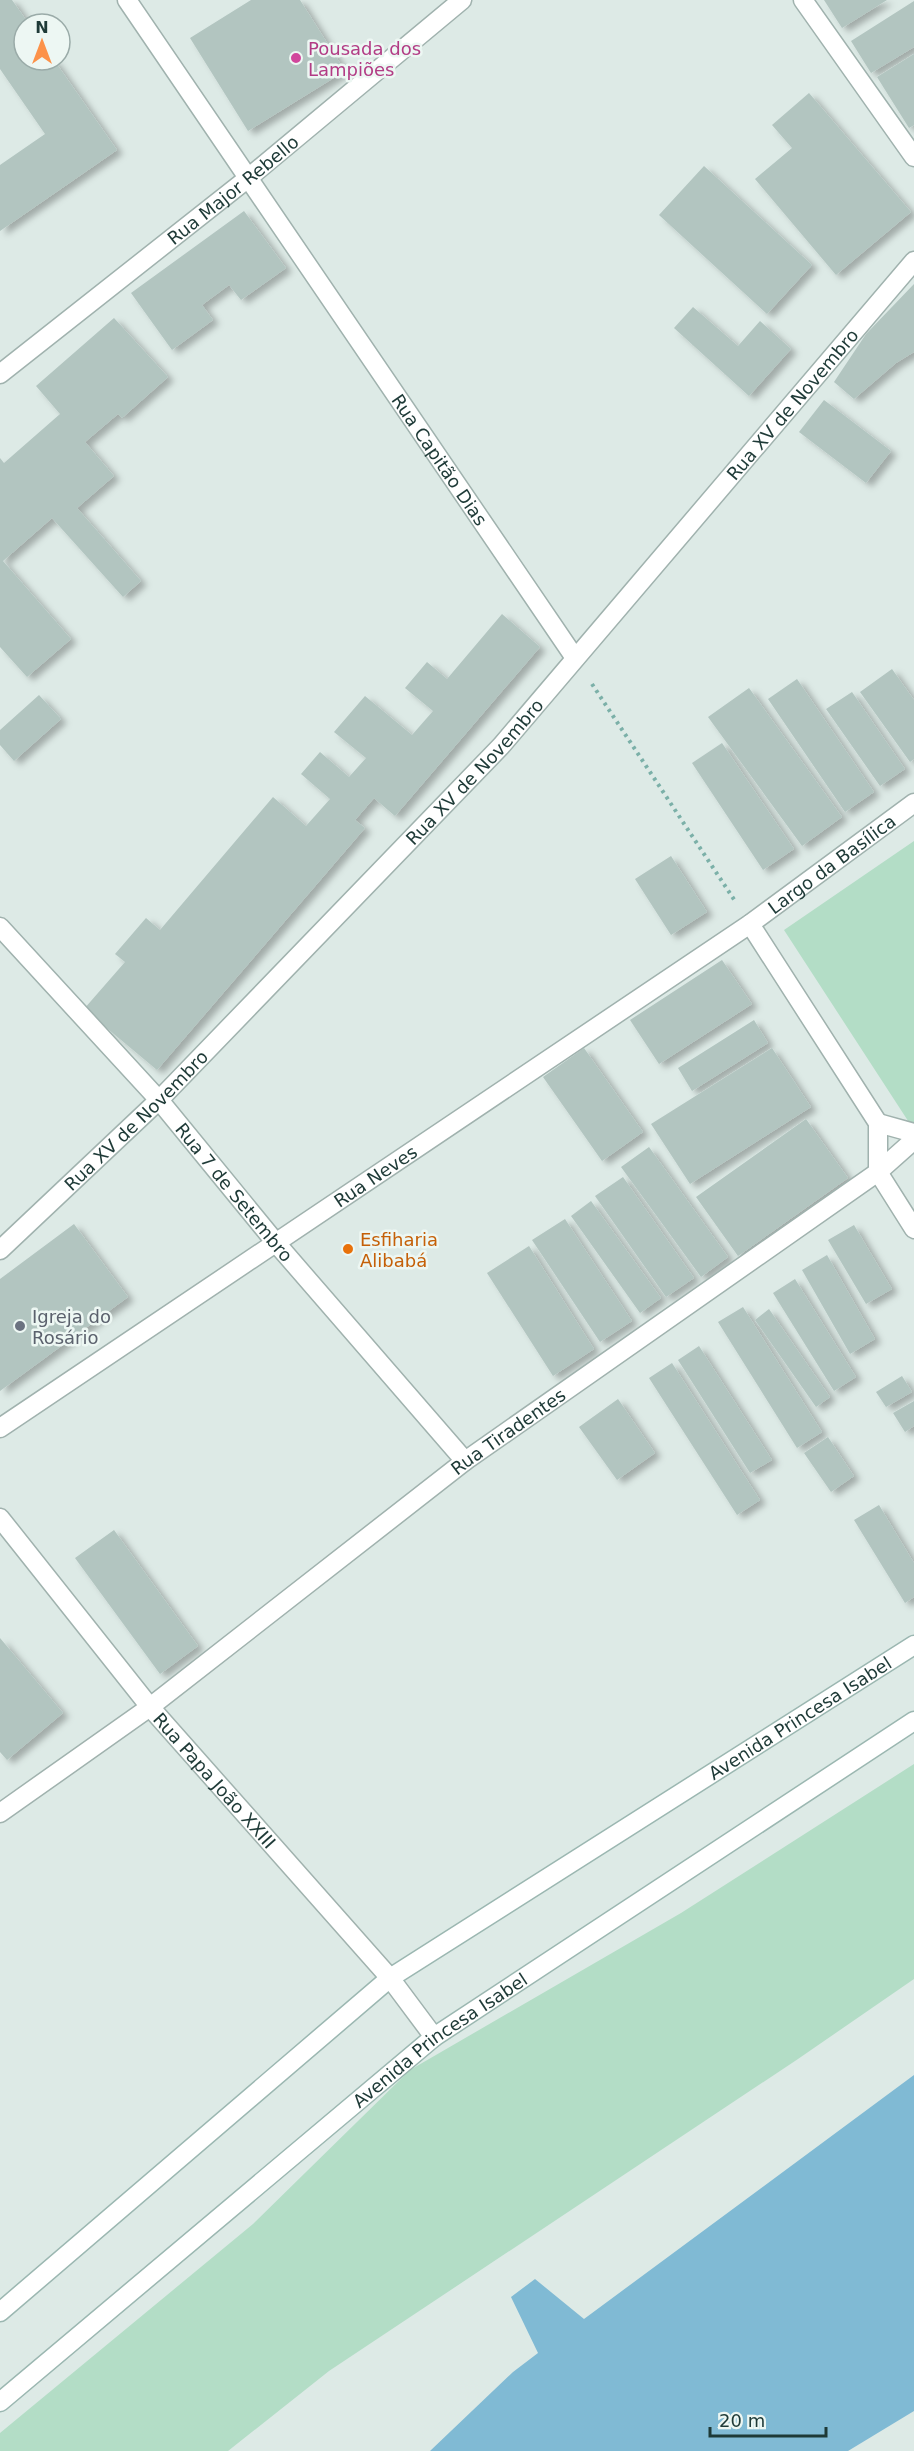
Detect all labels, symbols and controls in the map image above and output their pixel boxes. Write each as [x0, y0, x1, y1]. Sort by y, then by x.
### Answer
north arrow [12, 12, 72, 72]
text: N [35, 18, 49, 37]
place label: Pousada dos Lampiões [308, 38, 421, 80]
marker: Pousada dos Lampiões [289, 51, 303, 65]
street label: Rua Major Rebello [163, 130, 302, 248]
street label: Rua XV de Novembro [722, 324, 862, 484]
street label: Rua Capitão Dias [388, 390, 492, 529]
street label: Rua XV de Novembro [401, 694, 547, 849]
street label: Largo da Basílica [764, 810, 900, 918]
street label: Rua XV de Novembro [60, 1046, 212, 1194]
street label: Rua 7 de Setembro [171, 1119, 298, 1266]
street label: Rua Neves [330, 1141, 421, 1211]
place label: Esfiharia Alibabá [360, 1229, 438, 1271]
marker: Esfiharia Alibabá [341, 1242, 355, 1256]
place label: Igreja do Rosário [32, 1306, 111, 1348]
marker: Igreja do Rosário [13, 1319, 27, 1333]
street label: Rua Tiradentes [446, 1384, 569, 1479]
street label: Avenida Princesa Isabel [705, 1652, 895, 1783]
street label: Rua Papa João XXIII [149, 1708, 280, 1852]
street label: Avenida Princesa Isabel [348, 1968, 531, 2112]
scale bar [710, 2400, 826, 2438]
text: 20 m [719, 2410, 765, 2431]

